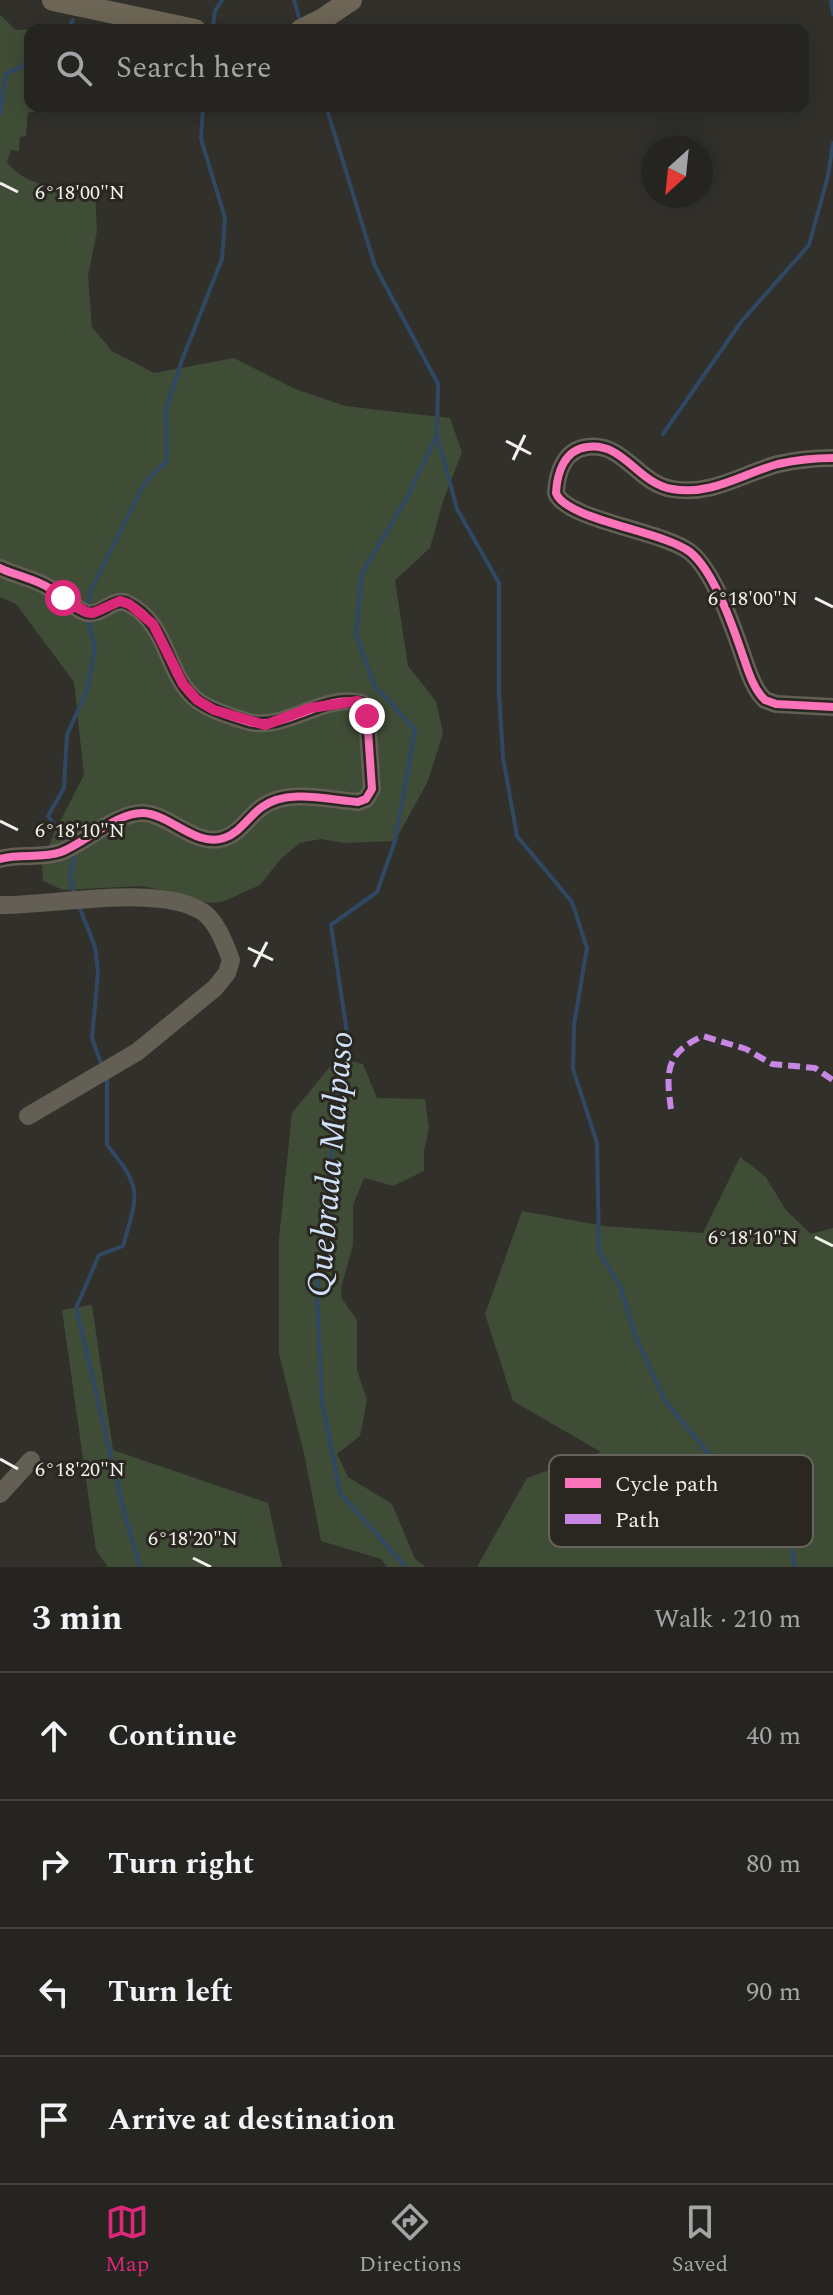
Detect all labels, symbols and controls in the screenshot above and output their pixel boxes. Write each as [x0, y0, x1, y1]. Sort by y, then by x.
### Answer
search box [24, 24, 809, 112]
text: Search here [116, 45, 272, 91]
icon: search [52, 46, 96, 90]
north arrow [641, 136, 713, 208]
text: 6°18'00"N [35, 178, 125, 208]
route start [45, 580, 81, 616]
text: 6°18'00"N [708, 584, 798, 614]
route end [349, 698, 385, 734]
text: 6°18'10"N [35, 816, 125, 846]
water label: Quebrada Malpaso [293, 1029, 369, 1299]
text: 6°18'10"N [708, 1223, 798, 1253]
text: 6°18'20"N [35, 1455, 125, 1485]
legend [549, 1455, 813, 1547]
text: Cycle path [615, 1468, 719, 1501]
text: Path [615, 1504, 660, 1537]
text: 6°18'20"N [148, 1524, 238, 1554]
text: 3 min [32, 1593, 122, 1645]
text: Walk · 210 m [654, 1599, 801, 1639]
text: Continue [108, 1713, 237, 1759]
icon: ahead [32, 1714, 76, 1758]
text: 40 m [746, 1716, 801, 1756]
text: Turn right [108, 1841, 254, 1887]
icon: right [32, 1842, 76, 1886]
text: 80 m [746, 1844, 801, 1884]
text: Turn left [108, 1969, 233, 2015]
icon: left [32, 1970, 76, 2014]
text: 90 m [746, 1972, 801, 2012]
text: Arrive at destination [108, 2097, 395, 2143]
icon: arrive [32, 2098, 76, 2142]
tab: Map [105, 2200, 149, 2281]
tab: Directions [359, 2200, 462, 2281]
tab: Saved [672, 2200, 728, 2281]

